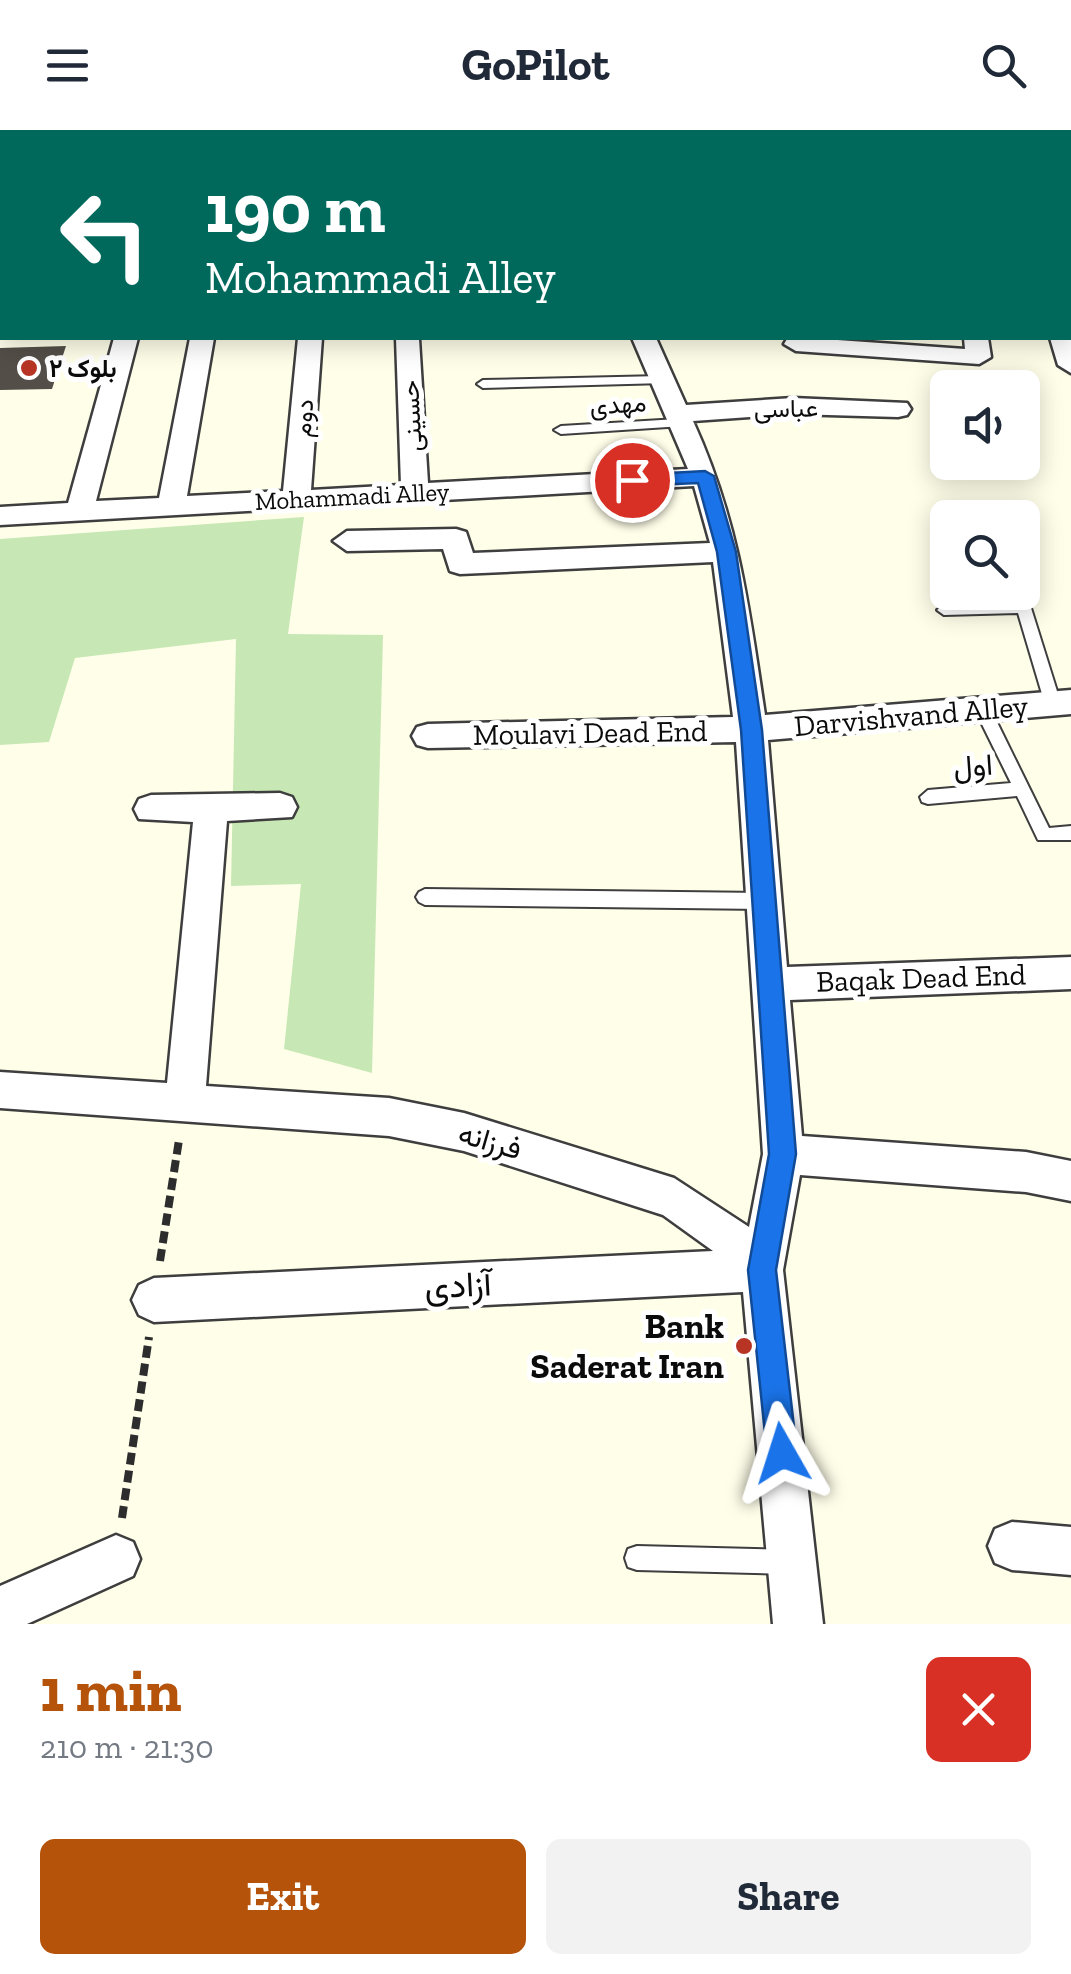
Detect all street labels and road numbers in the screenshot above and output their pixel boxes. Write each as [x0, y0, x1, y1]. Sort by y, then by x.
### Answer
street label: حسینی [394, 379, 429, 453]
street label: مهدی [589, 387, 647, 422]
street label: عباسی [754, 392, 818, 425]
street label: دوم [286, 398, 322, 438]
street label: Mohammadi Alley [254, 476, 450, 516]
street label: Darvishvand Alley [793, 688, 1030, 744]
street label: Moulavi Dead End [472, 713, 708, 753]
street label: اول [952, 747, 994, 785]
street label: Baqak Dead End [816, 956, 1027, 1000]
street label: فرزانه [454, 1115, 526, 1167]
street label: آزادی [423, 1262, 496, 1309]

